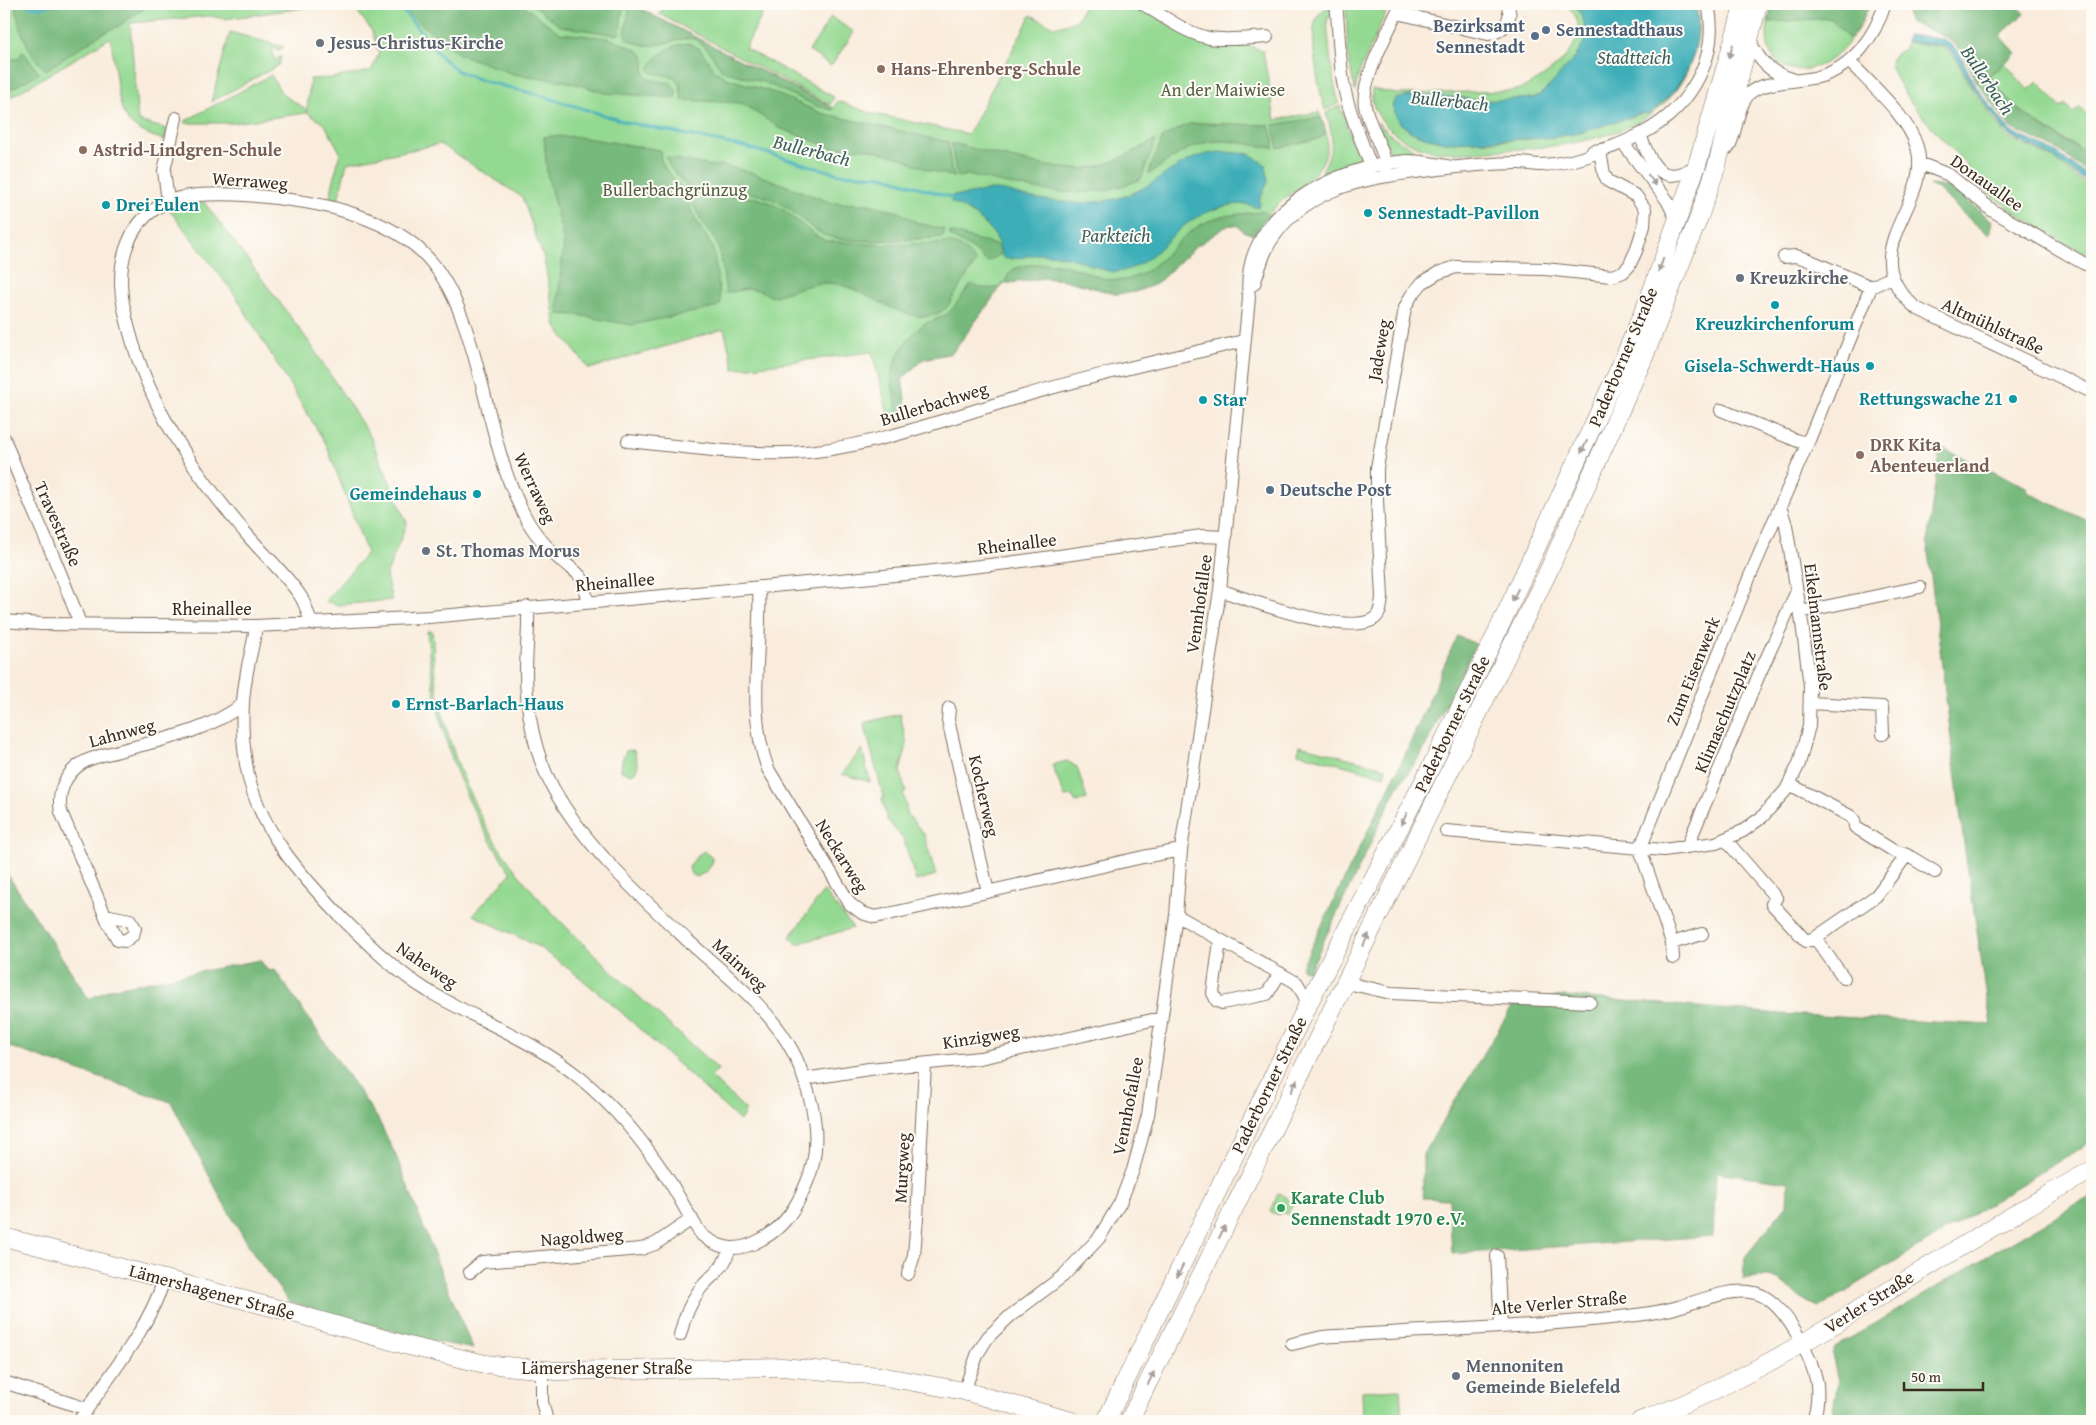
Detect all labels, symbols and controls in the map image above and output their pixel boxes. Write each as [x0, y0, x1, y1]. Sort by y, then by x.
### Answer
place label: Bezirksamt Sennestadt [1433, 12, 1525, 60]
place label: Sennestadthaus [1556, 16, 1684, 43]
marker: Sennestadthaus [1540, 24, 1552, 36]
place label: Jesus-Christus-Kirche [327, 29, 504, 56]
marker: Bezirksamt Sennestadt [1529, 30, 1541, 42]
marker: Jesus-Christus-Kirche [314, 37, 326, 49]
water label: Bullerbach [1954, 39, 2022, 121]
water label: Stadtteich [1597, 43, 1671, 71]
one-way arrow [1726, 43, 1734, 58]
place label: Hans-Ehrenberg-Schule [891, 55, 1081, 82]
marker: Hans-Ehrenberg-Schule [875, 63, 887, 75]
park label: An der Maiwiese [1161, 76, 1285, 103]
water label: Bullerbach [1409, 82, 1491, 118]
water label: Bullerbach [770, 127, 854, 173]
place label: Astrid-Lindgren-Schule [93, 136, 282, 163]
marker: Astrid-Lindgren-Schule [77, 144, 89, 156]
street label: Donauallee [1945, 147, 2029, 218]
street label: Werraweg [211, 164, 289, 197]
one-way arrow [1646, 173, 1657, 186]
park label: Bullerbachgrünzug [603, 176, 747, 203]
place label: Drei Eulen [116, 191, 199, 218]
marker: Drei Eulen [100, 199, 112, 211]
place label: Sennestadt-Pavillon [1378, 199, 1540, 226]
marker: Sennestadt-Pavillon [1362, 207, 1374, 219]
water label: Parkteich [1080, 221, 1151, 249]
one-way arrow [1657, 258, 1664, 273]
place label: Kreuzkirche [1750, 264, 1849, 291]
marker: Kreuzkirche [1734, 272, 1746, 284]
street label: Paderborner Straße [1581, 283, 1664, 431]
street label: Altmühlstraße [1938, 290, 2049, 361]
marker: Kreuzkirchenforum [1769, 299, 1781, 311]
place label: Kreuzkirchenforum [1696, 310, 1855, 337]
street label: Jadeweg [1359, 317, 1397, 385]
place label: Gisela-Schwerdt-Haus [1685, 352, 1860, 379]
marker: Gisela-Schwerdt-Haus [1864, 360, 1876, 372]
street label: Bullerbachweg [877, 374, 991, 433]
place label: Rettungswache 21 [1859, 385, 2003, 412]
place label: Star [1213, 386, 1247, 413]
marker: Rettungswache 21 [2007, 393, 2019, 405]
marker: Star [1197, 394, 1209, 406]
place label: DRK Kita Abenteuerland [1870, 431, 1990, 479]
one-way arrow [1579, 440, 1587, 454]
street label: Werraweg [507, 448, 564, 528]
marker: DRK Kita Abenteuerland [1854, 449, 1866, 461]
place label: Deutsche Post [1280, 476, 1392, 503]
street label: Travestraße [28, 477, 89, 571]
place label: Gemeindehaus [350, 480, 467, 507]
marker: Deutsche Post [1264, 484, 1276, 496]
marker: Gemeindehaus [471, 488, 483, 500]
street label: Rheinallee [976, 525, 1058, 562]
place label: St. Thomas Morus [436, 537, 580, 564]
marker: St. Thomas Morus [420, 545, 432, 557]
street label: Vennhofallee [1178, 553, 1219, 655]
street label: Eikelmannstraße [1797, 562, 1840, 692]
street label: Rheinallee [574, 565, 656, 598]
one-way arrow [1511, 587, 1519, 602]
street label: Rheinallee [172, 595, 252, 622]
street label: Zum Eisenwerk [1658, 612, 1727, 729]
street label: Klimaschutzplatz [1687, 646, 1762, 777]
street label: Paderborner Straße [1407, 651, 1496, 797]
place label: Ernst-Barlach-Haus [406, 690, 564, 717]
marker: Ernst-Barlach-Haus [390, 698, 402, 710]
street label: Lahnweg [86, 711, 158, 754]
street label: Kocherweg [962, 752, 1007, 840]
one-way arrow [1400, 811, 1408, 826]
street label: Neckarweg [809, 813, 876, 898]
street label: Mainweg [706, 931, 775, 998]
one-way arrow [1362, 933, 1370, 947]
street label: Naheweg [391, 934, 463, 995]
street label: Paderborner Straße [1224, 1012, 1313, 1158]
street label: Kinzigweg [941, 1017, 1021, 1056]
street label: Vennhofallee [1105, 1054, 1150, 1158]
one-way arrow [1290, 1079, 1298, 1093]
street label: Murgweg [886, 1132, 917, 1204]
place label: Karate Club Sennenstadt 1970 e.V. [1291, 1184, 1465, 1232]
marker: Karate Club Sennenstadt 1970 e.V. [1275, 1202, 1287, 1214]
street label: Nagoldweg [540, 1220, 624, 1253]
one-way arrow [1218, 1224, 1226, 1239]
street label: Lämershagener Straße [126, 1256, 298, 1327]
street label: Verler Straße [1819, 1263, 1919, 1340]
one-way arrow [1175, 1264, 1183, 1278]
street label: Alte Verler Straße [1490, 1283, 1628, 1322]
place label: Mennoniten Gemeinde Bielefeld [1466, 1352, 1621, 1400]
street label: Lämershagener Straße [522, 1354, 692, 1381]
scale bar [1904, 1360, 1982, 1392]
text: 50 m [1911, 1366, 1942, 1387]
one-way arrow [1147, 1370, 1155, 1385]
marker: Mennoniten Gemeinde Bielefeld [1450, 1370, 1462, 1382]

